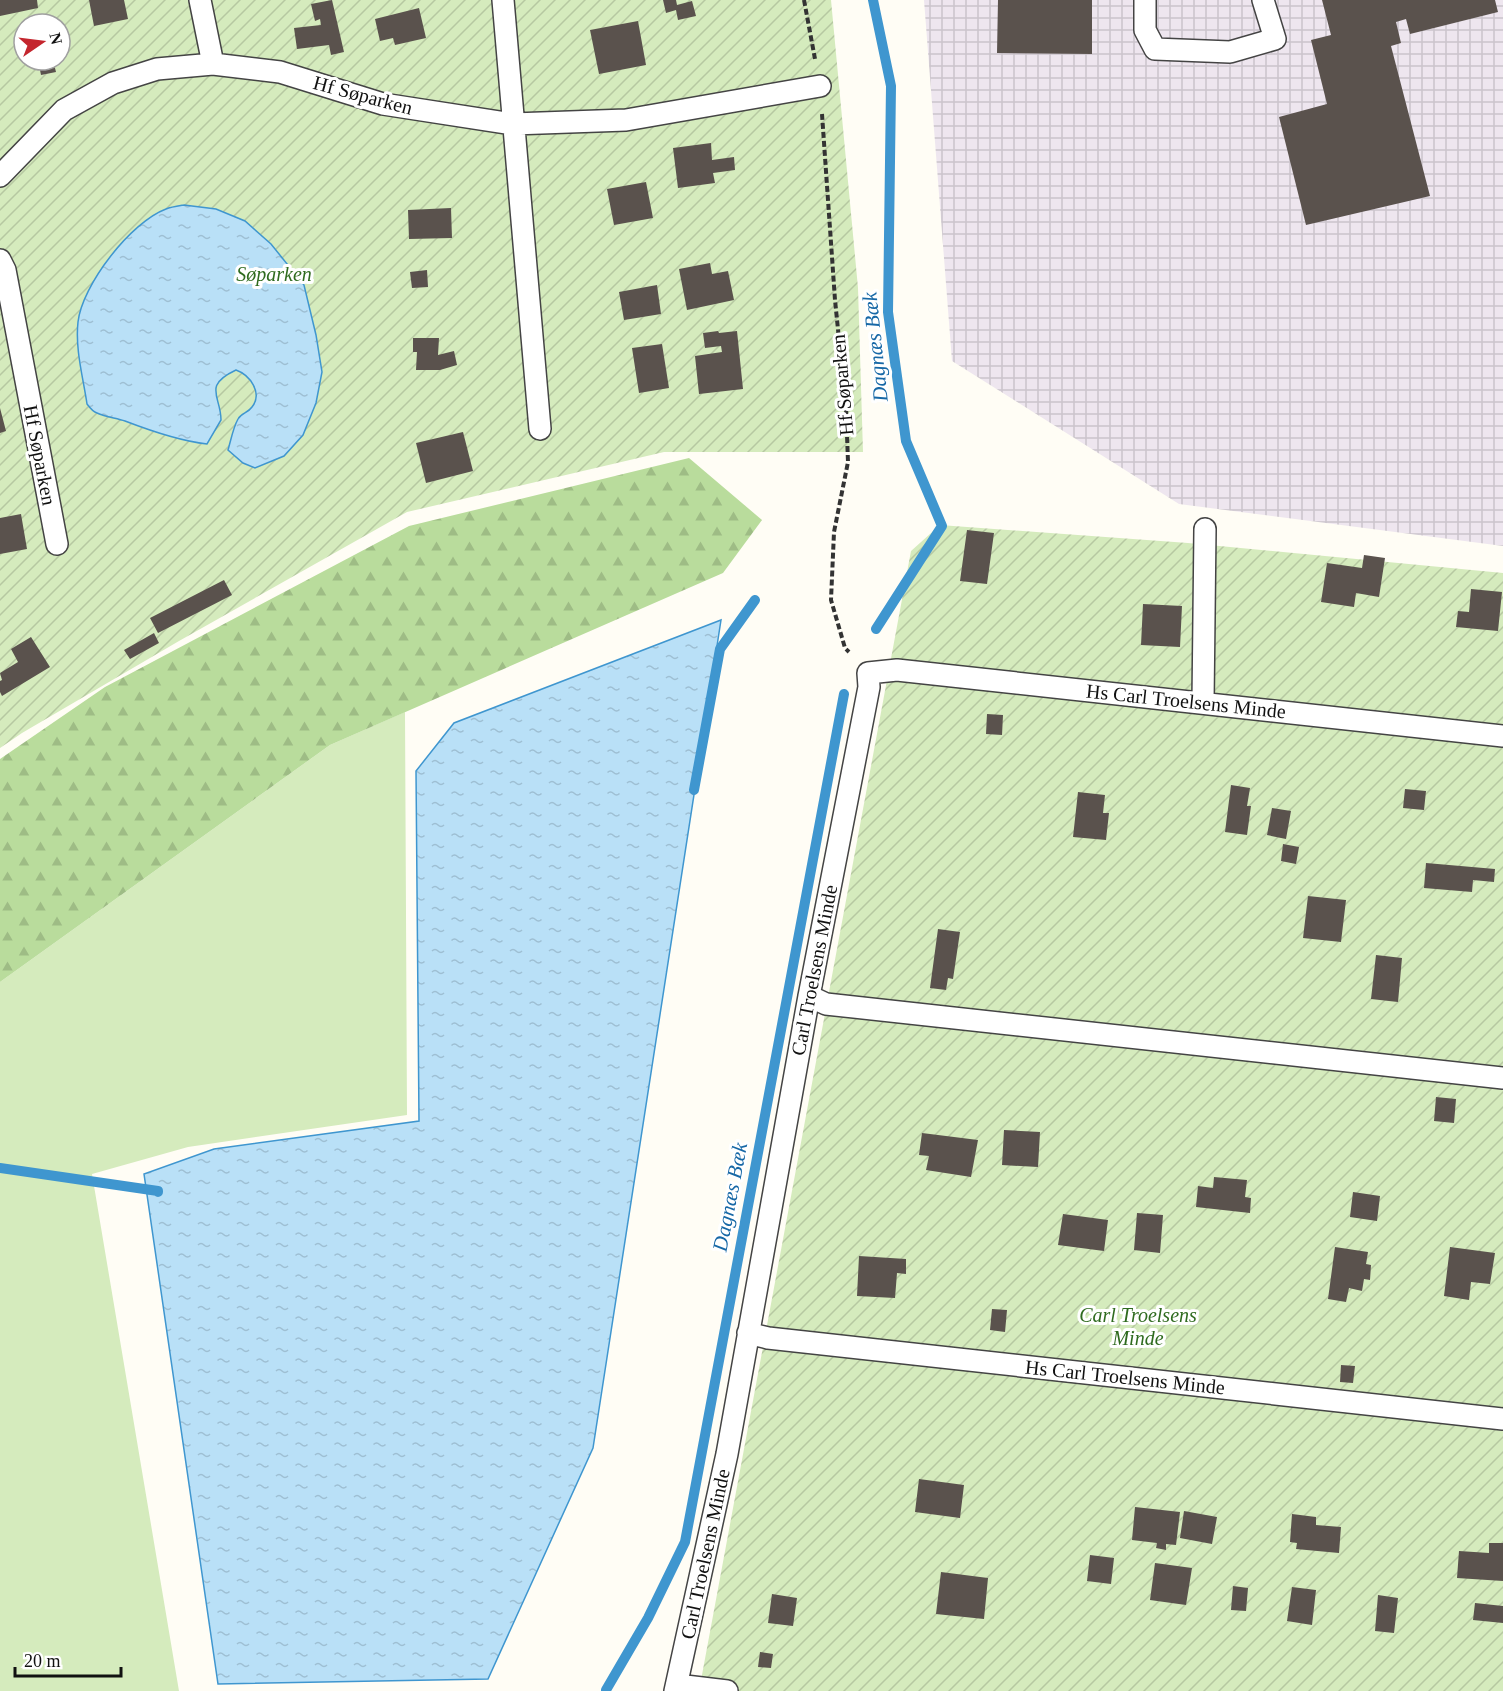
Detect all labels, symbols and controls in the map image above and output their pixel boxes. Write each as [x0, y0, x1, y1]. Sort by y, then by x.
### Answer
north arrow [12, 12, 72, 72]
text: N [46, 31, 66, 47]
street label: Hf Søparken [311, 71, 415, 120]
park label: Søparken [236, 263, 312, 286]
water label: Dagnæs Bæk [857, 290, 893, 404]
street label: Hf Søparken [827, 333, 858, 437]
street label: Hf Søparken [19, 403, 60, 507]
street label: Hs Carl Troelsens Minde [1085, 680, 1287, 722]
street label: Carl Troelsens Minde [787, 883, 841, 1057]
water label: Dagnæs Bæk [708, 1140, 752, 1254]
park label: Carl Troelsens Minde [1079, 1304, 1197, 1349]
street label: Hs Carl Troelsens Minde [1024, 1356, 1226, 1398]
street label: Carl Troelsens Minde [676, 1467, 734, 1641]
scale bar [15, 1640, 122, 1678]
text: 20 m [24, 1651, 61, 1671]

